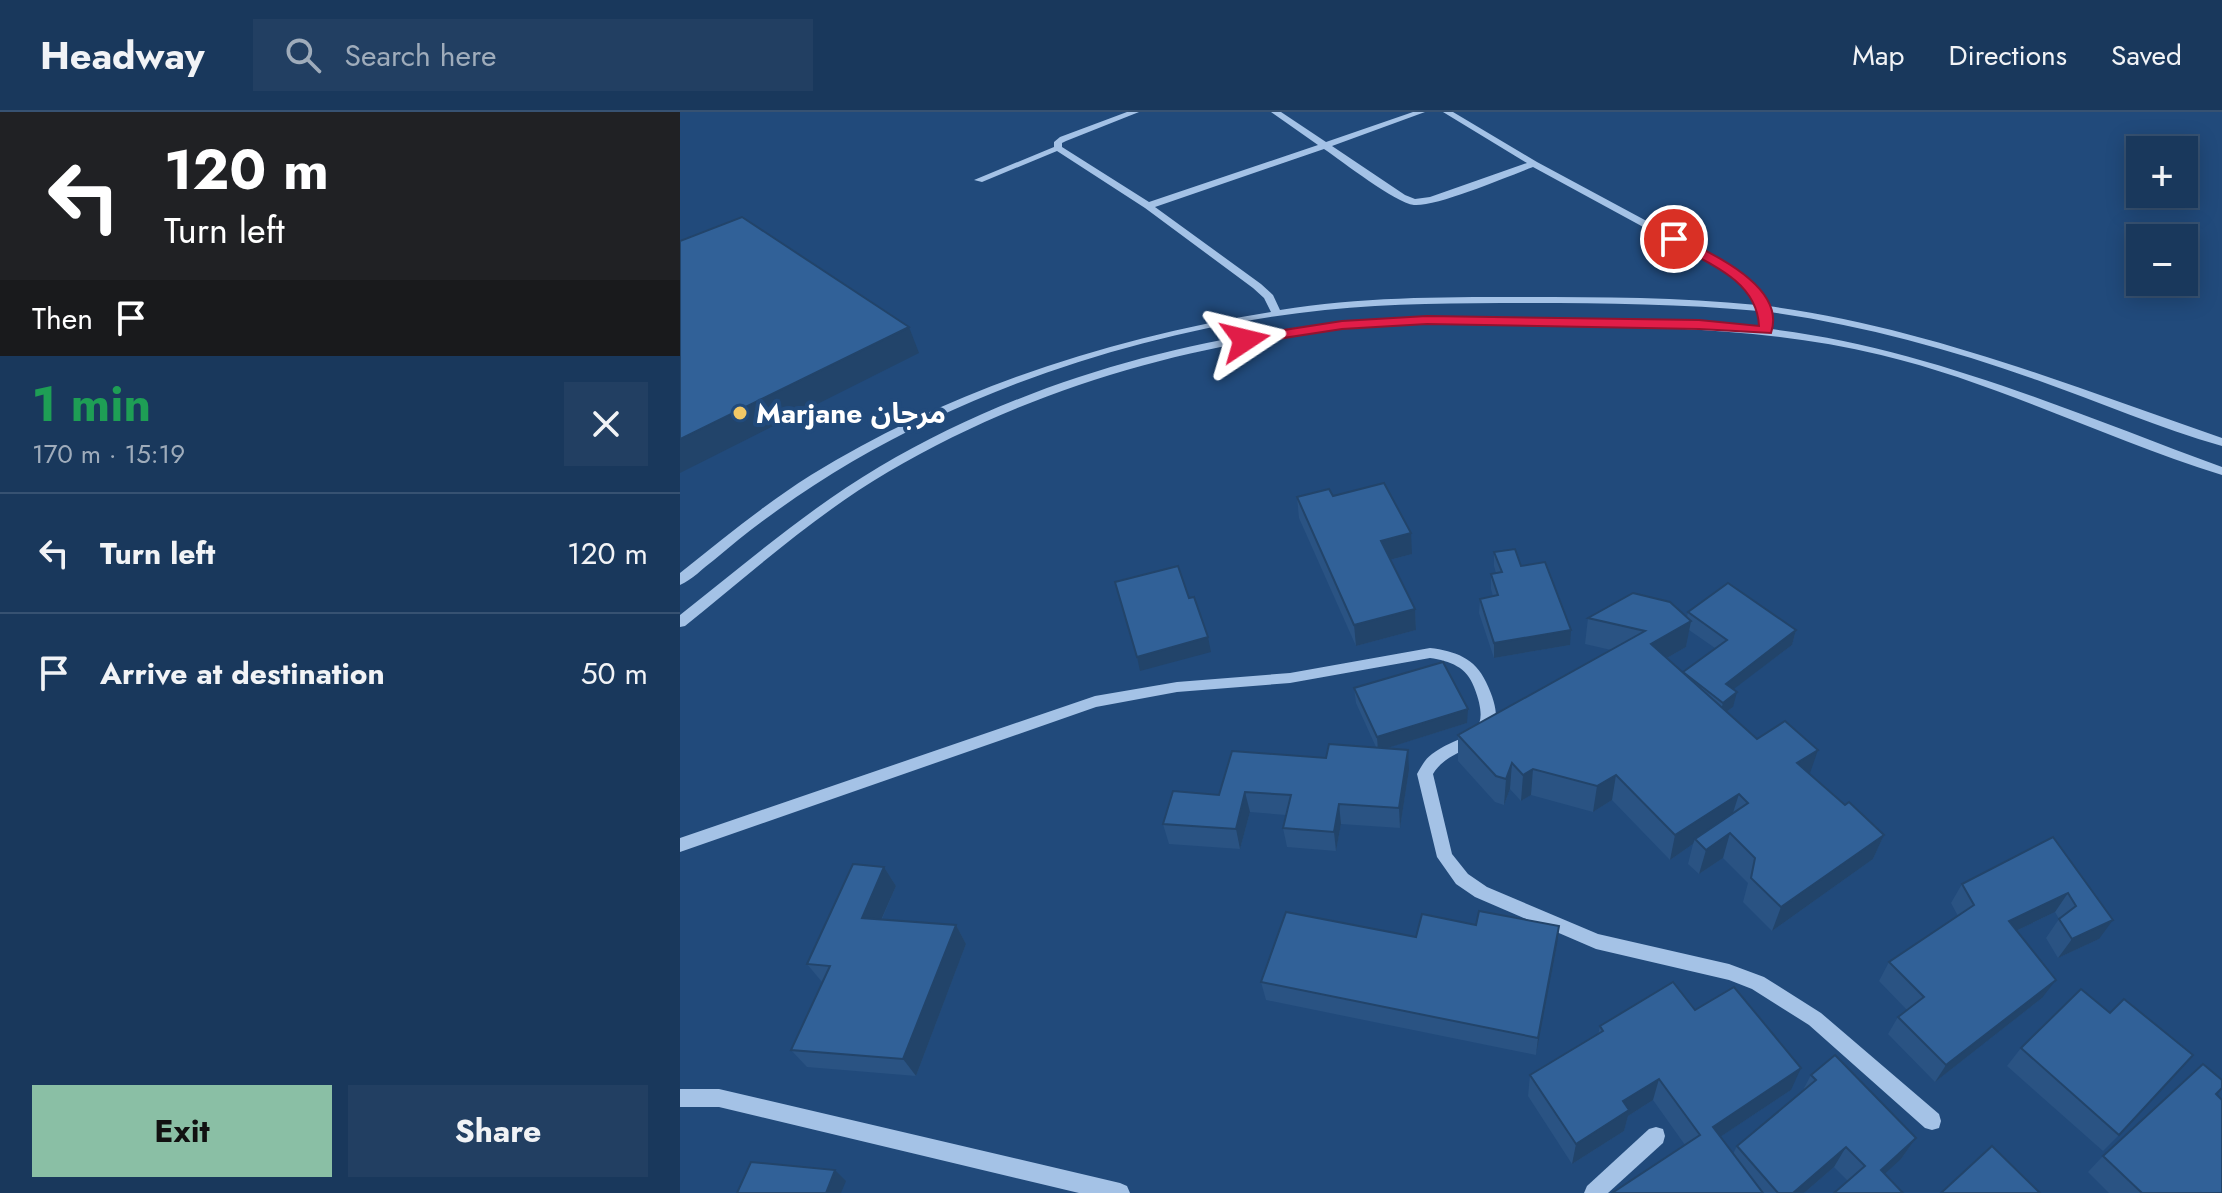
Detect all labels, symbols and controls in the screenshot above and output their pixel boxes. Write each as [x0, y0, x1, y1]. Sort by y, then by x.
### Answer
search box [253, 19, 813, 91]
text: Headway [40, 28, 205, 83]
icon: search [281, 33, 325, 77]
text: Search here [345, 34, 496, 77]
text: Map [1852, 35, 1904, 76]
text: Directions [1948, 35, 2067, 76]
text: Saved [2111, 35, 2182, 76]
text: 120 m [164, 129, 329, 210]
map controls [2126, 136, 2198, 296]
button: + [2126, 136, 2198, 208]
icon: left [32, 144, 136, 248]
text: Turn left [164, 204, 285, 256]
pin [1640, 205, 1708, 273]
icon: arrive [1652, 217, 1696, 261]
button: − [2126, 224, 2198, 296]
icon: arrive [109, 296, 153, 340]
text: Then [32, 297, 93, 340]
position arrow [1203, 298, 1287, 382]
text: 1 min [32, 370, 151, 439]
button: close [564, 382, 648, 466]
place label: Marjane مرجان [756, 393, 946, 434]
marker: Marjane مرجان [731, 404, 749, 422]
text: 170 m · 15:19 [32, 435, 185, 473]
icon: left [32, 531, 76, 575]
text: Turn left [100, 532, 215, 575]
text: 120 m [567, 532, 648, 575]
icon: arrive [32, 651, 76, 695]
text: Arrive at destination [100, 652, 385, 695]
text: 50 m [581, 652, 648, 695]
button: Exit [32, 1085, 332, 1177]
button: Share [348, 1085, 648, 1177]

